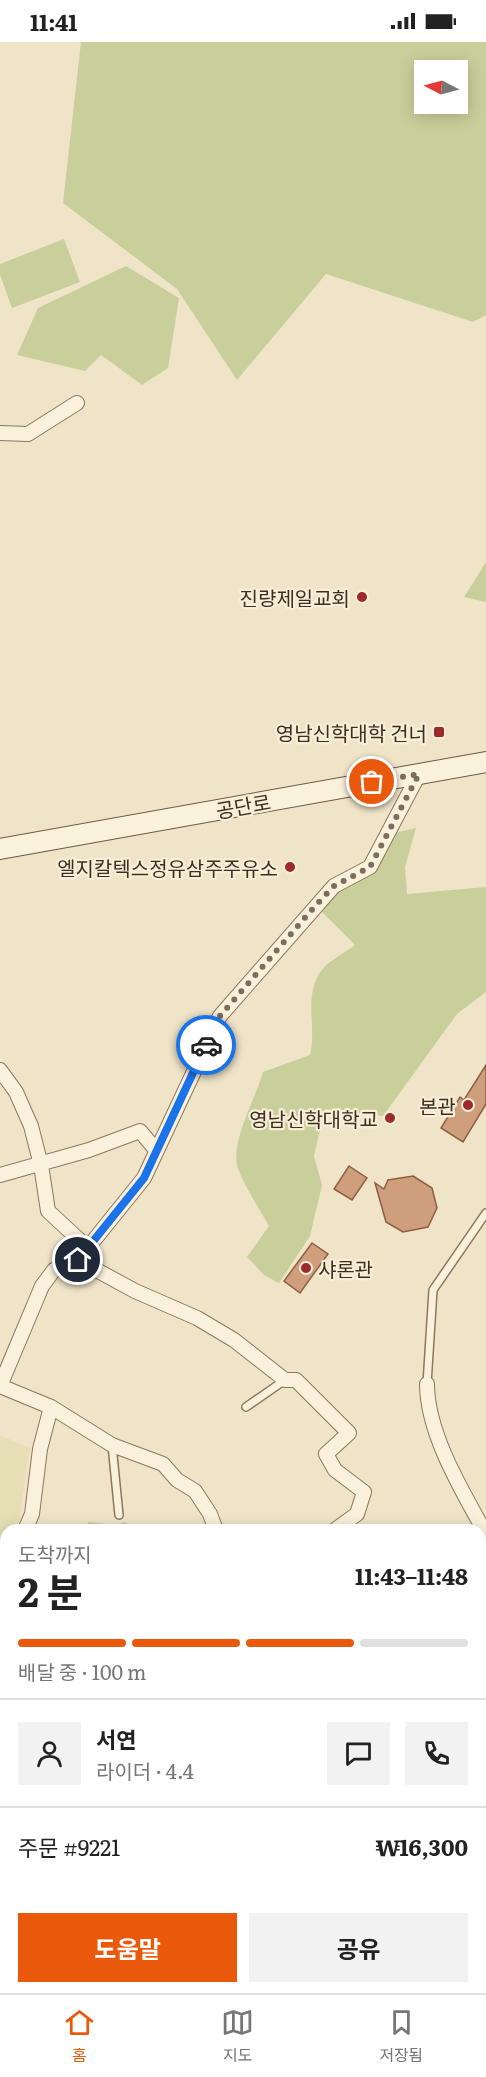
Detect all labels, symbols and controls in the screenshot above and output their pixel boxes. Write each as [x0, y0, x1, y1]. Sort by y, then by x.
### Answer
text: 11:41 [30, 5, 77, 38]
north arrow [414, 60, 468, 114]
map controls [414, 60, 468, 114]
place label: 진량제일교회 [240, 582, 350, 612]
marker: 진량제일교회 [355, 590, 369, 604]
place label: 영남신학대학 건너 [276, 717, 427, 747]
marker: 영남신학대학 건너 [432, 725, 446, 739]
pin [346, 756, 397, 807]
icon: bag [355, 765, 388, 798]
street label: 공단로 [213, 785, 273, 825]
place label: 엘지칼텍스정유삼주주유소 [57, 852, 278, 882]
marker: 엘지칼텍스정유삼주주유소 [283, 860, 297, 874]
courier [176, 1015, 236, 1075]
icon: car [190, 1029, 223, 1062]
place label: 본관 [419, 1090, 456, 1120]
marker: 본관 [461, 1098, 475, 1112]
place label: 영남신학대학교 [249, 1103, 378, 1133]
marker: 영남신학대학교 [383, 1111, 397, 1125]
pin [52, 1234, 103, 1285]
icon: home [61, 1243, 94, 1276]
place label: 샤론관 [318, 1253, 373, 1283]
marker: 샤론관 [299, 1261, 313, 1275]
text: 도착까지 [18, 1538, 92, 1568]
text: 11:43–11:48 [355, 1559, 468, 1592]
text: 2 분 [18, 1561, 83, 1619]
text: 배달 중 · 100 m [18, 1656, 147, 1686]
button: person [18, 1722, 81, 1785]
text: 서연 [96, 1722, 136, 1755]
button: chat [327, 1722, 390, 1785]
button: phone [405, 1722, 468, 1785]
text: 라이더 · 4.4 [96, 1755, 194, 1785]
text: 주문 #9221 [18, 1830, 120, 1863]
text: ₩16,300 [375, 1830, 468, 1863]
button: 도움말 [18, 1913, 237, 1982]
button: 공유 [249, 1913, 468, 1982]
tab: 홈 [63, 2006, 96, 2066]
tab: 지도 [221, 2006, 254, 2066]
tab: 저장됨 [379, 2006, 423, 2066]

